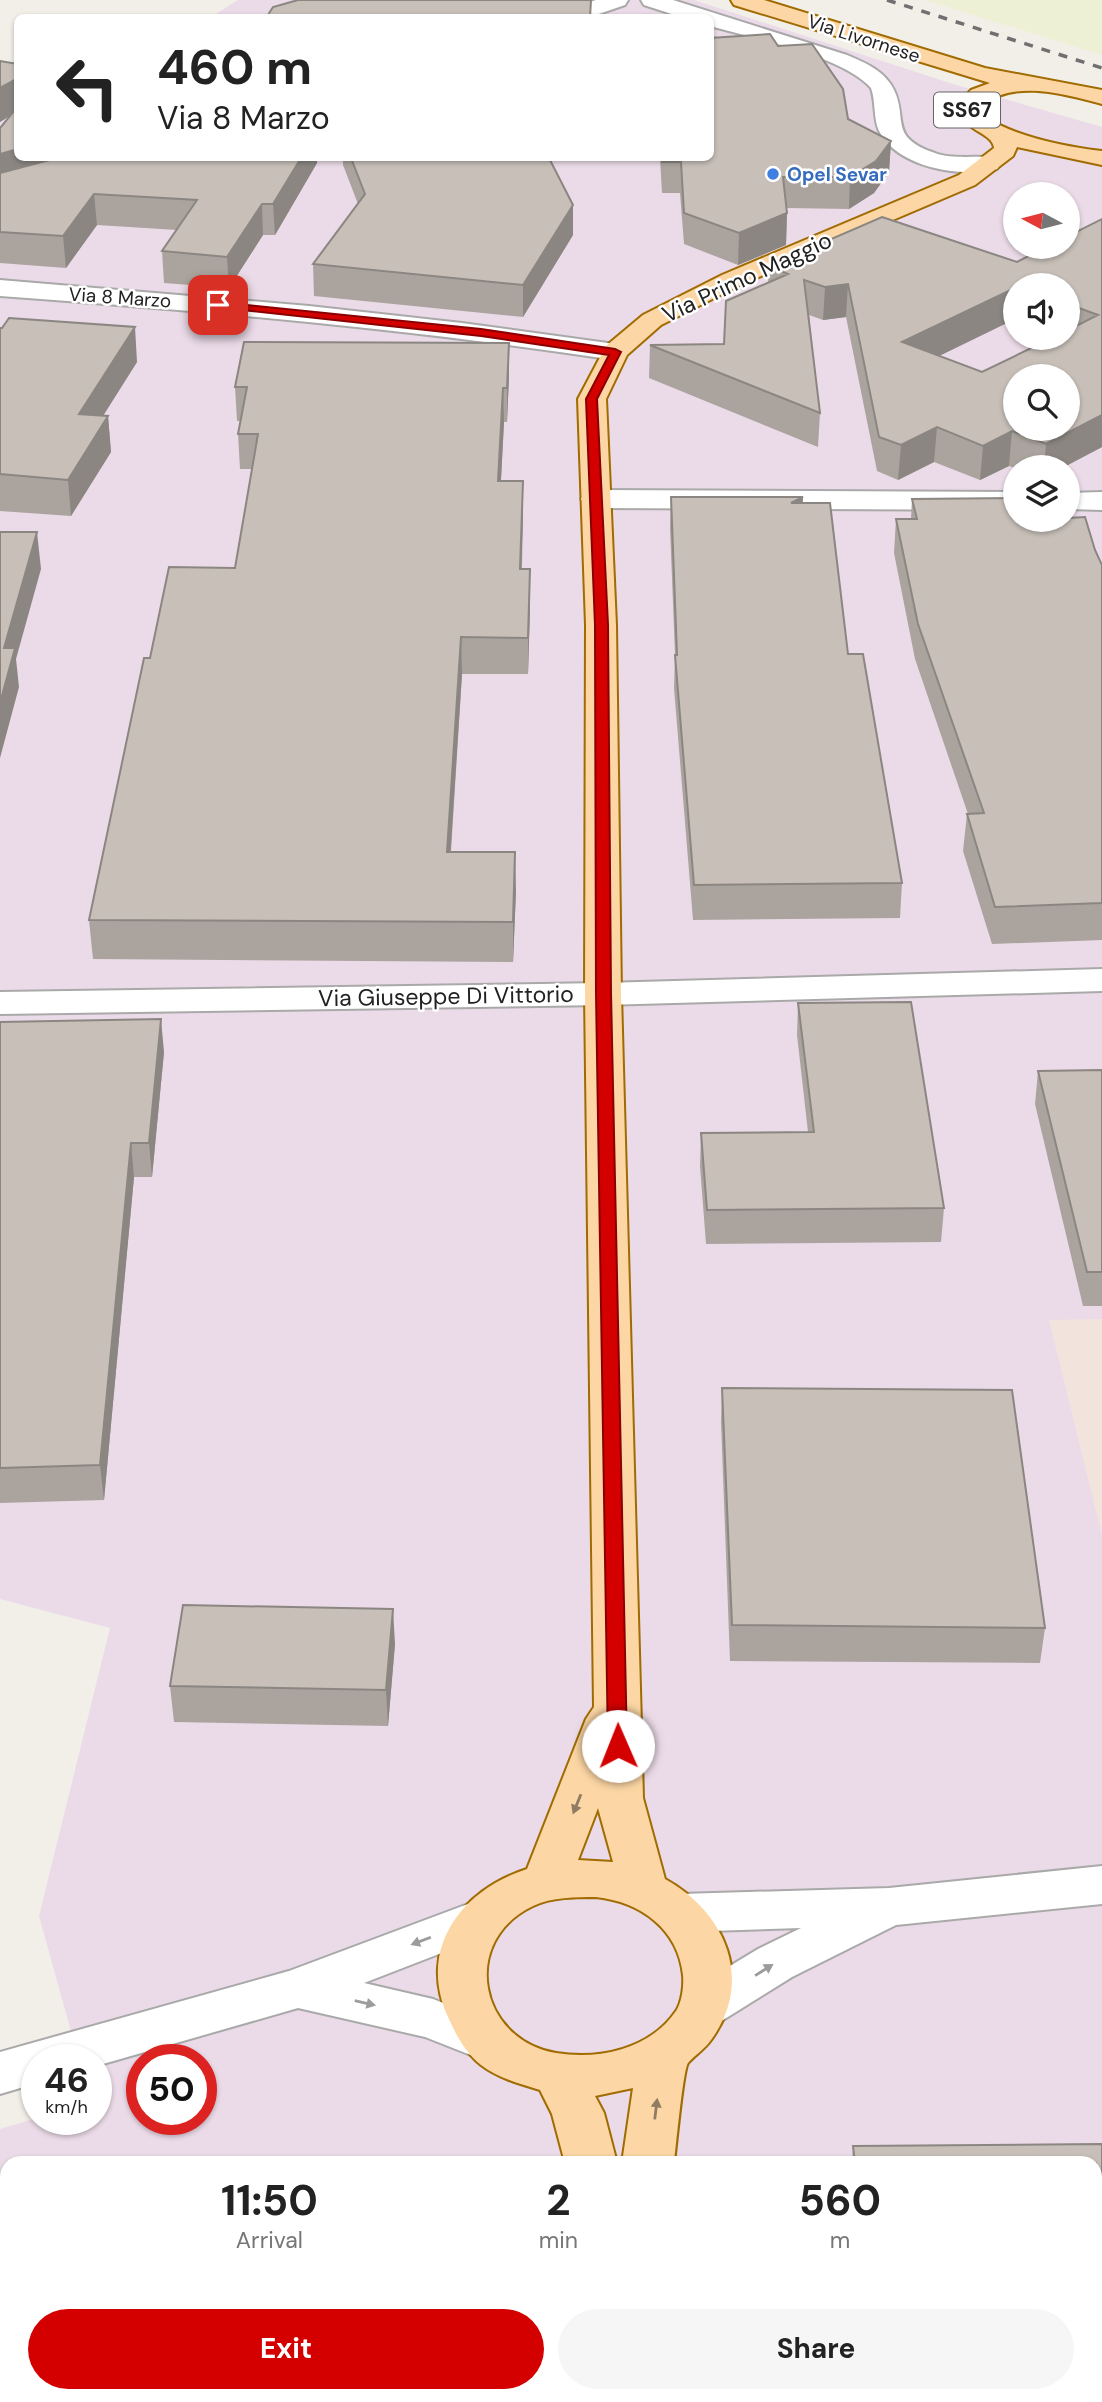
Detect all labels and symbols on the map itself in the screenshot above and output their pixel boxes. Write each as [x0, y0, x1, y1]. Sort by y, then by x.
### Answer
street label: Via Livornese [804, 8, 923, 68]
road number: SS67 [934, 92, 1000, 128]
place label: Opel Sevar [787, 162, 887, 187]
marker: Opel Sevar [765, 166, 781, 182]
north arrow [1003, 182, 1080, 259]
street label: Via Primo Maggio [657, 225, 837, 329]
pin [188, 275, 248, 335]
street label: Via 8 Marzo [68, 281, 172, 314]
street label: Via Giuseppe Di Vittorio [318, 979, 574, 1013]
position arrow [581, 1709, 655, 1783]
one-way arrow [571, 1794, 583, 1814]
one-way arrow [410, 1936, 431, 1947]
one-way arrow [754, 1964, 773, 1977]
one-way arrow [354, 1998, 376, 2009]
speed limit sign: 50 [126, 2044, 217, 2135]
one-way arrow [651, 2098, 662, 2120]

